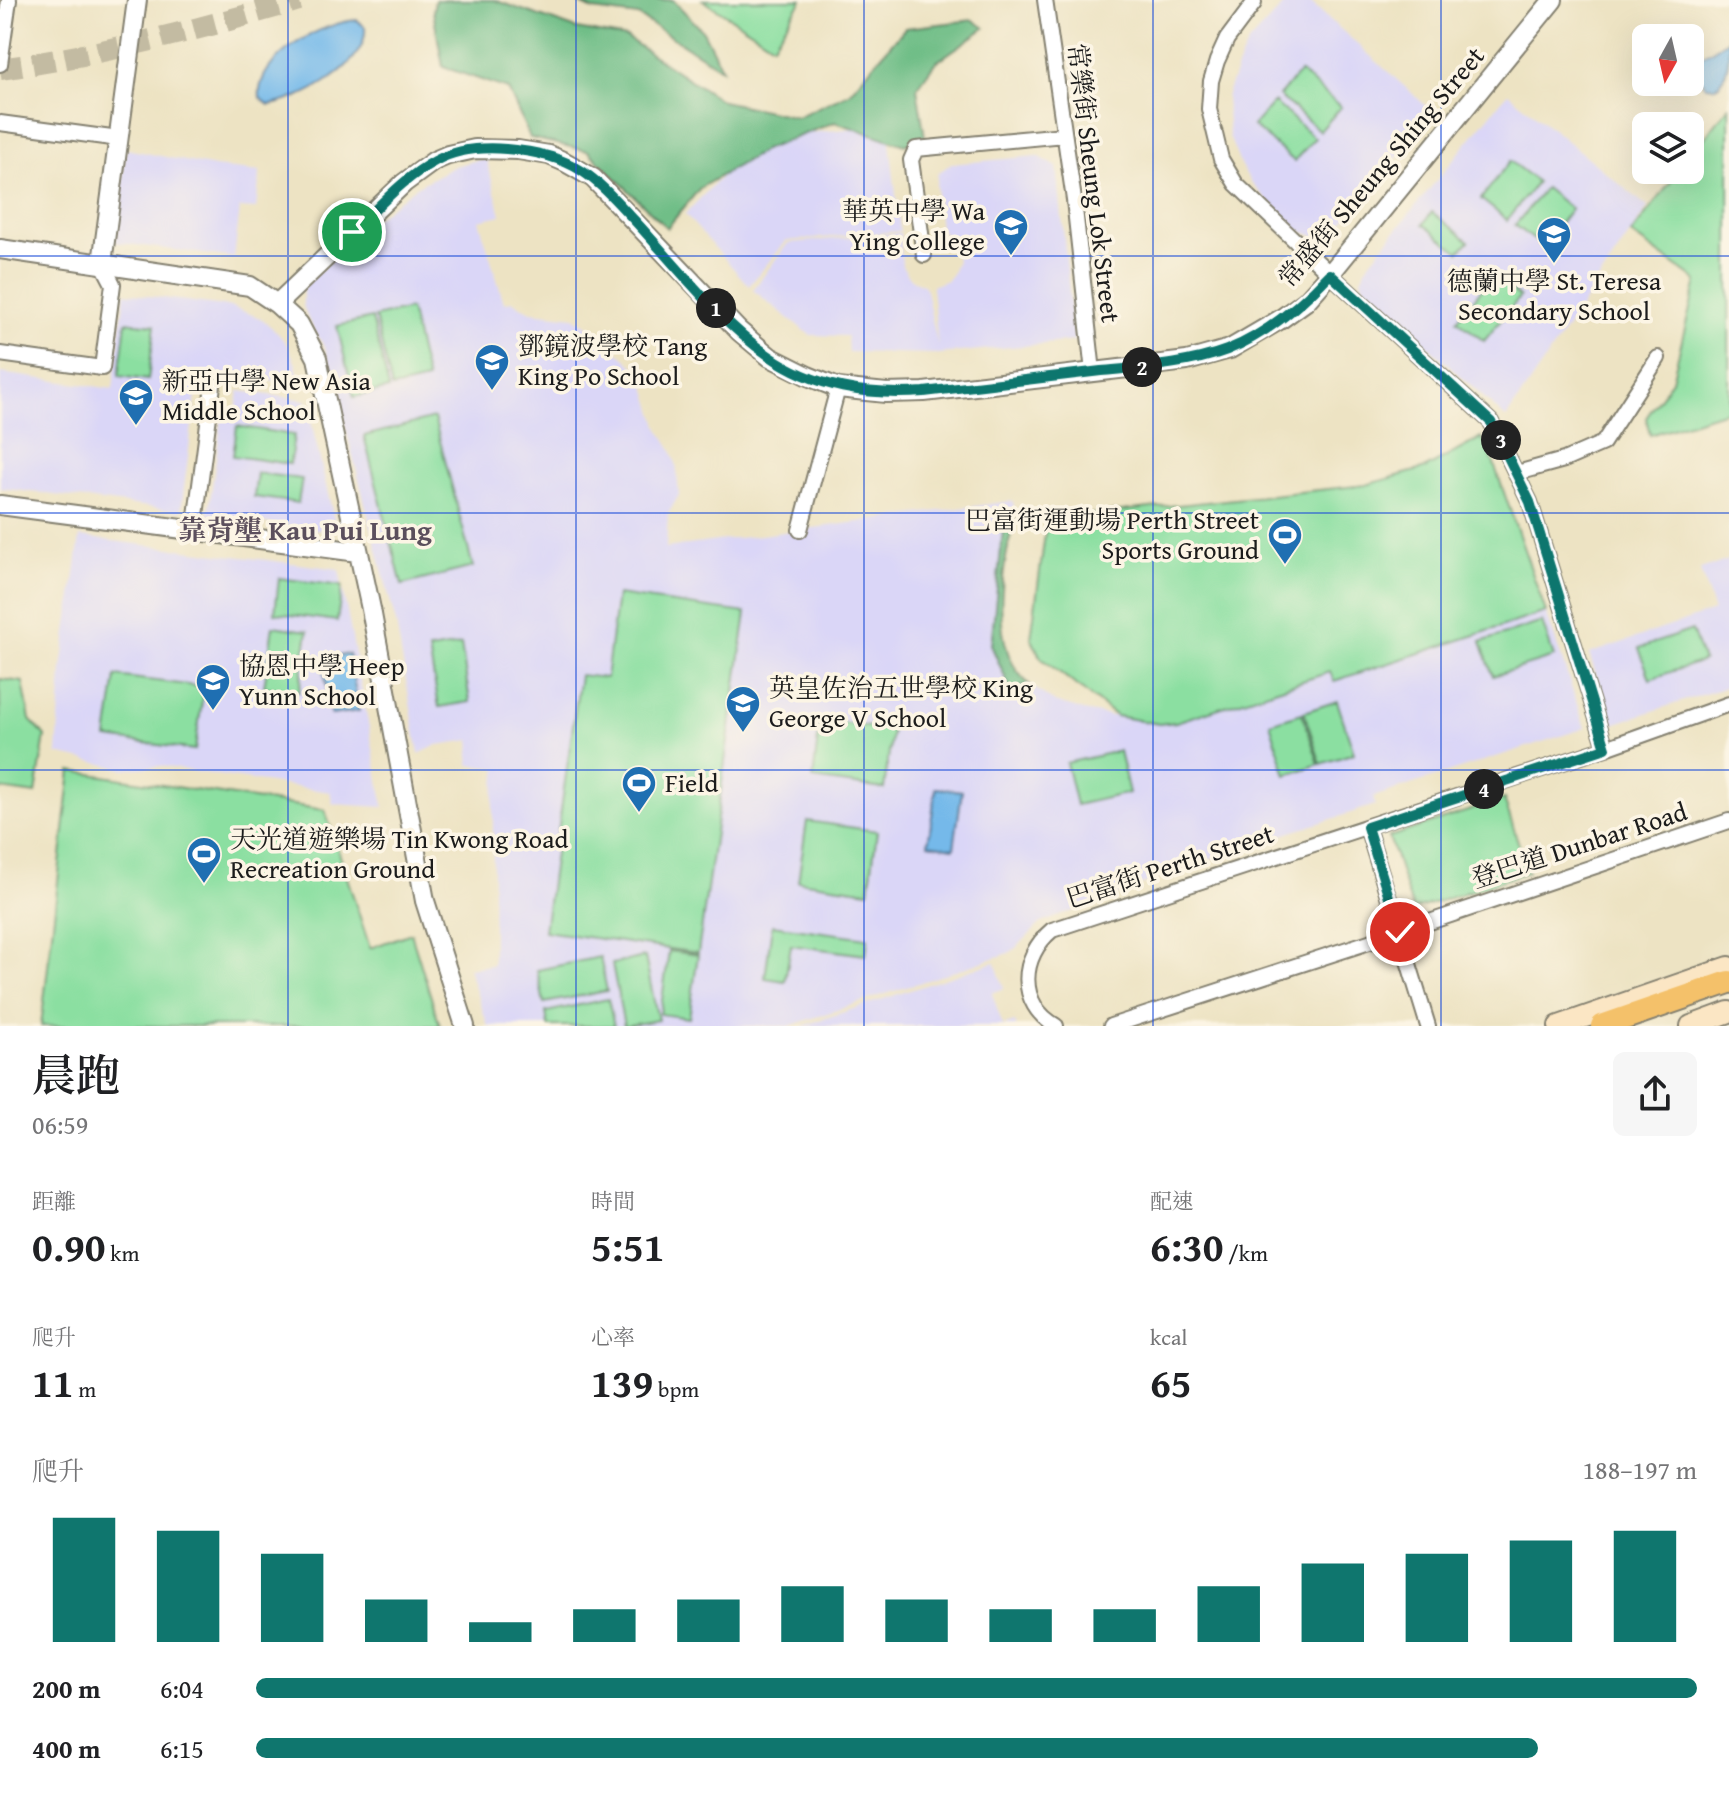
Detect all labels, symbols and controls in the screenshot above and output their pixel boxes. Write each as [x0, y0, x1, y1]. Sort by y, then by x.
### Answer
north arrow [1632, 24, 1704, 96]
map controls [1632, 24, 1704, 184]
street label: 常盛街 Sheung Shing Street [1268, 38, 1493, 296]
street label: 常樂街 Sheung Lok Street [1058, 41, 1131, 325]
button: layers [1632, 112, 1704, 184]
place label: 華英中學 Wa Ying College [842, 191, 986, 260]
pin [318, 198, 386, 266]
school or university icon: 華英中學 Wa Ying College [992, 207, 1030, 257]
icon: arrive [330, 210, 374, 254]
school or university icon: 德蘭中學 St. Teresa Secondary School [1535, 215, 1573, 265]
place label: 德蘭中學 St. Teresa Secondary School [1447, 261, 1662, 330]
pin: 1 [696, 288, 736, 328]
text: 1 [710, 292, 722, 324]
place label: 鄧鏡波學校 Tang King Po School [518, 326, 707, 395]
school or university icon: 鄧鏡波學校 Tang King Po School [473, 342, 511, 392]
pin: 2 [1122, 347, 1162, 387]
text: 2 [1136, 351, 1148, 383]
place label: 新亞中學 New Asia Middle School [162, 361, 371, 430]
school or university icon: 新亞中學 New Asia Middle School [117, 377, 155, 427]
pin: 3 [1481, 420, 1521, 460]
text: 3 [1495, 424, 1507, 456]
place label: 巴富街運動場 Perth Street Sports Ground [965, 500, 1259, 569]
district label: 靠背壟 Kau Pui Lung [178, 509, 432, 550]
sports icon: 巴富街運動場 Perth Street Sports Ground [1266, 516, 1304, 566]
place label: 協恩中學 Heep Yunn School [239, 646, 404, 715]
school or university icon: 協恩中學 Heep Yunn School [194, 662, 232, 712]
place label: 英皇佐治五世學校 King George V School [769, 668, 1033, 737]
school or university icon: 英皇佐治五世學校 King George V School [724, 684, 762, 734]
place label: Field [665, 763, 718, 802]
sports icon: Field [620, 764, 658, 814]
pin: 4 [1464, 769, 1504, 809]
text: 4 [1478, 773, 1490, 805]
street label: 登巴道 Dunbar Road [1466, 791, 1692, 898]
street label: 巴富街 Perth Street [1061, 814, 1279, 917]
place label: 天光道遊樂場 Tin Kwong Road Recreation Ground [230, 819, 568, 888]
sports icon: 天光道遊樂場 Tin Kwong Road Recreation Ground [185, 835, 223, 885]
pin [1366, 898, 1434, 966]
icon: check [1378, 910, 1422, 954]
text: 晨跑 [32, 1043, 120, 1107]
button: share [1613, 1052, 1697, 1136]
text: 06:59 [32, 1105, 88, 1144]
text: 距離 [32, 1185, 76, 1217]
text: 時間 [591, 1185, 635, 1217]
text: 配速 [1150, 1185, 1194, 1217]
text: 0.90 [32, 1217, 105, 1276]
text: 5:51 [591, 1217, 664, 1276]
text: 6:30 [1150, 1217, 1223, 1276]
text: km [105, 1237, 139, 1269]
text: /km [1223, 1237, 1268, 1269]
text: 爬升 [32, 1321, 76, 1353]
text: 心率 [591, 1321, 635, 1353]
text: kcal [1150, 1321, 1188, 1353]
text: 11 [32, 1353, 73, 1412]
text: 139 [591, 1353, 653, 1412]
text: 65 [1150, 1353, 1191, 1412]
text: m [73, 1373, 96, 1405]
text: bpm [653, 1373, 699, 1405]
text: 188–197 m [1583, 1450, 1697, 1489]
text: 爬升 [32, 1451, 84, 1490]
text: 200 m [32, 1669, 100, 1708]
text: 6:04 [160, 1669, 204, 1708]
text: 400 m [32, 1729, 100, 1768]
text: 6:15 [160, 1729, 204, 1768]

